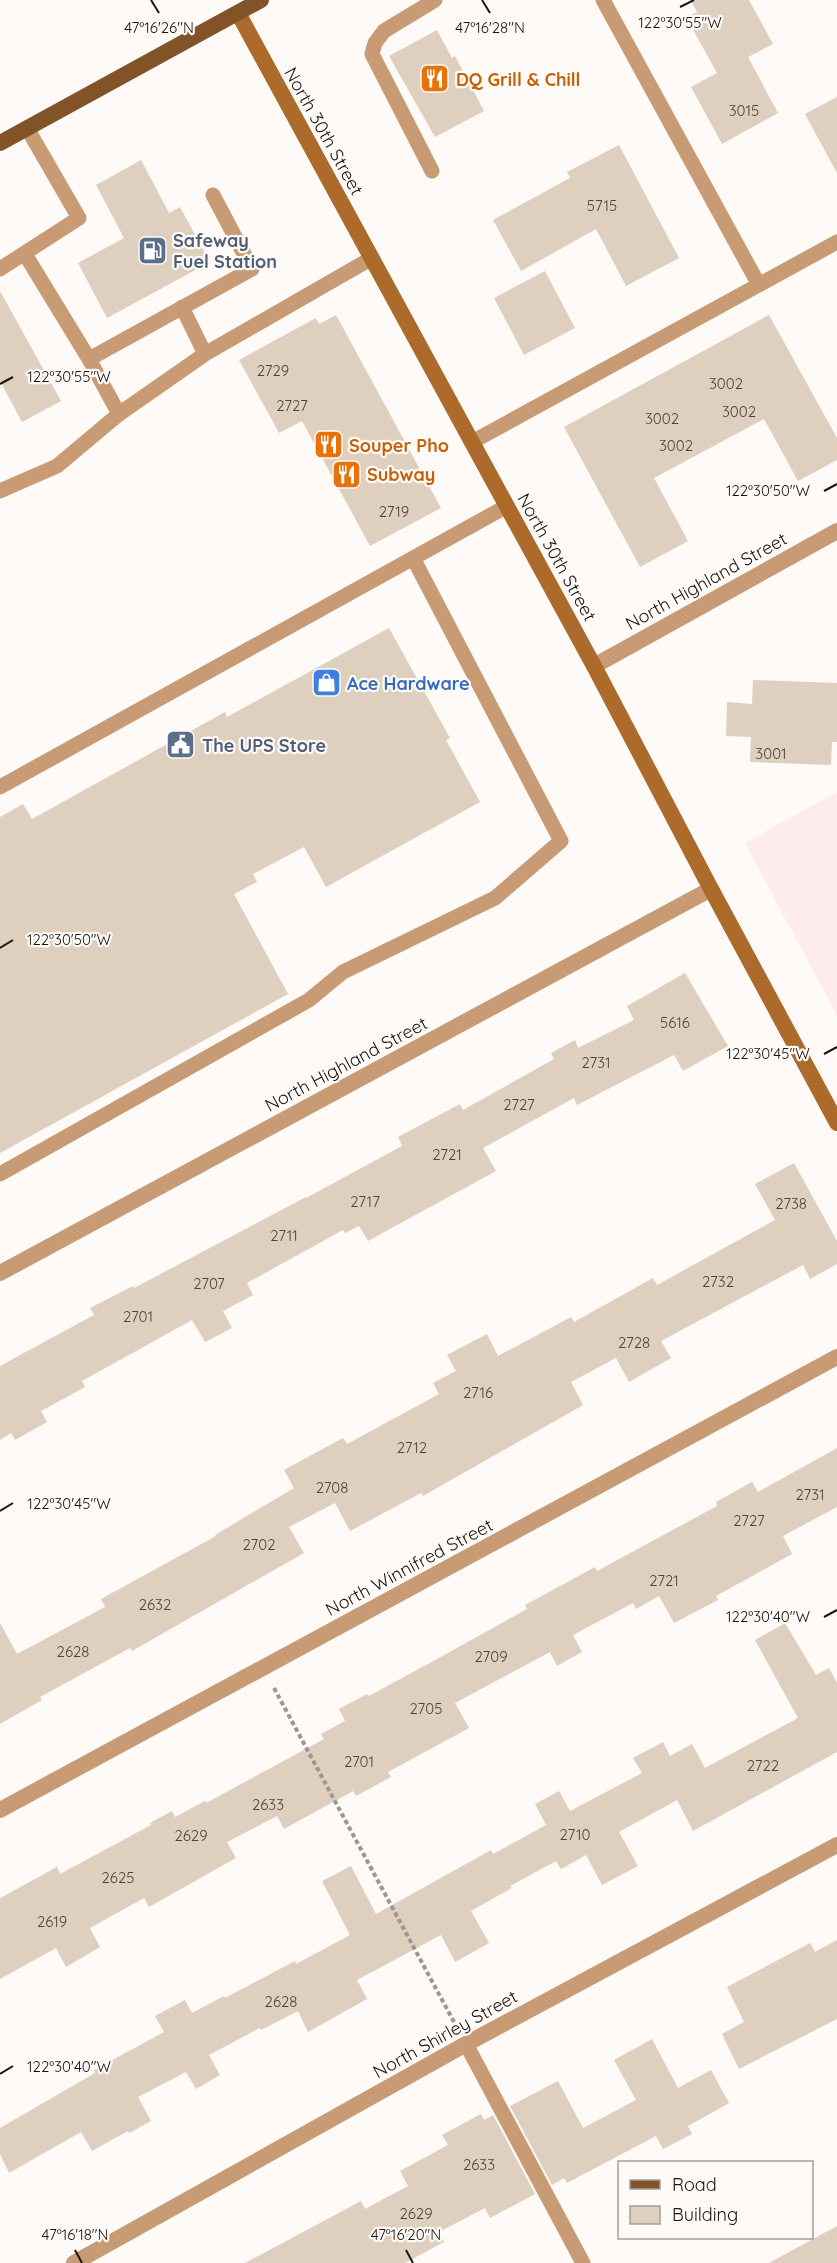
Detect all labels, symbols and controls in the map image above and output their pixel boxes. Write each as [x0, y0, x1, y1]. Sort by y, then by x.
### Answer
text: 122°30'55"W [638, 13, 722, 32]
text: 47°16'26"N [124, 18, 194, 37]
text: 47°16'28"N [455, 18, 525, 37]
street label: North 30th Street [279, 63, 369, 199]
restaurant icon: DQ Grill & Chill [419, 63, 451, 95]
place label: DQ Grill & Chill [456, 68, 580, 91]
house number: 3015 [729, 101, 759, 120]
house number: 5715 [587, 196, 617, 215]
place label: Safeway Fuel Station [173, 229, 277, 273]
fuel station icon: Safeway Fuel Station [136, 234, 168, 266]
house number: 2729 [257, 361, 289, 380]
text: 122°30'55"W [27, 367, 111, 386]
house number: 3002 [709, 374, 743, 393]
house number: 2727 [276, 396, 308, 415]
house number: 3002 [722, 402, 756, 421]
house number: 3002 [645, 409, 679, 428]
restaurant icon: Souper Pho [312, 429, 344, 461]
place label: Souper Pho [349, 434, 449, 457]
house number: 3002 [659, 436, 693, 455]
restaurant icon: Subway [330, 458, 362, 490]
place label: Subway [367, 463, 435, 486]
text: 122°30'50"W [726, 481, 811, 500]
street label: North 30th Street [512, 489, 602, 625]
house number: 2719 [379, 502, 409, 521]
street label: North Highland Street [621, 527, 791, 635]
shop icon: Ace Hardware [310, 667, 342, 699]
place label: Ace Hardware [347, 672, 470, 695]
public building icon: The UPS Store [165, 729, 197, 761]
place label: The UPS Store [202, 734, 326, 757]
house number: 3001 [755, 744, 787, 763]
text: 122°30'50"W [27, 930, 112, 949]
street label: North Highland Street [261, 1011, 431, 1117]
house number: 5616 [660, 1013, 690, 1032]
text: 122°30'45"W [726, 1044, 810, 1063]
house number: 2731 [581, 1053, 611, 1072]
house number: 2727 [503, 1095, 535, 1114]
house number: 2721 [432, 1145, 462, 1164]
house number: 2717 [350, 1192, 380, 1211]
house number: 2738 [775, 1194, 807, 1213]
house number: 2711 [270, 1226, 298, 1245]
house number: 2732 [702, 1272, 734, 1291]
house number: 2707 [193, 1274, 225, 1293]
house number: 2701 [123, 1307, 153, 1326]
house number: 2728 [618, 1333, 650, 1352]
house number: 2716 [463, 1383, 493, 1402]
house number: 2712 [397, 1438, 427, 1457]
house number: 2708 [316, 1478, 348, 1497]
house number: 2731 [795, 1485, 825, 1504]
text: 122°30'45"W [27, 1494, 111, 1513]
house number: 2727 [733, 1511, 765, 1530]
street label: North Winnifred Street [321, 1513, 497, 1621]
house number: 2702 [243, 1535, 275, 1554]
house number: 2721 [649, 1571, 679, 1590]
house number: 2632 [139, 1595, 171, 1614]
text: 122°30'40"W [726, 1607, 810, 1626]
house number: 2628 [57, 1642, 89, 1661]
house number: 2709 [474, 1647, 508, 1666]
house number: 2705 [410, 1699, 442, 1718]
house number: 2701 [344, 1752, 374, 1771]
house number: 2722 [747, 1756, 779, 1775]
house number: 2633 [252, 1795, 284, 1814]
house number: 2710 [560, 1825, 591, 1844]
house number: 2629 [174, 1826, 208, 1845]
house number: 2625 [102, 1868, 134, 1887]
house number: 2619 [37, 1912, 67, 1931]
street label: North Shirley Street [369, 1985, 521, 2083]
house number: 2628 [265, 1992, 297, 2011]
text: 122°30'40"W [27, 2057, 111, 2076]
house number: 2633 [463, 2155, 495, 2174]
legend [618, 2161, 813, 2239]
text: Road [672, 2173, 717, 2196]
text: Building [672, 2203, 738, 2226]
house number: 2629 [399, 2204, 433, 2223]
text: 47°16'18"N [42, 2225, 108, 2244]
text: 47°16'20"N [371, 2225, 441, 2244]

